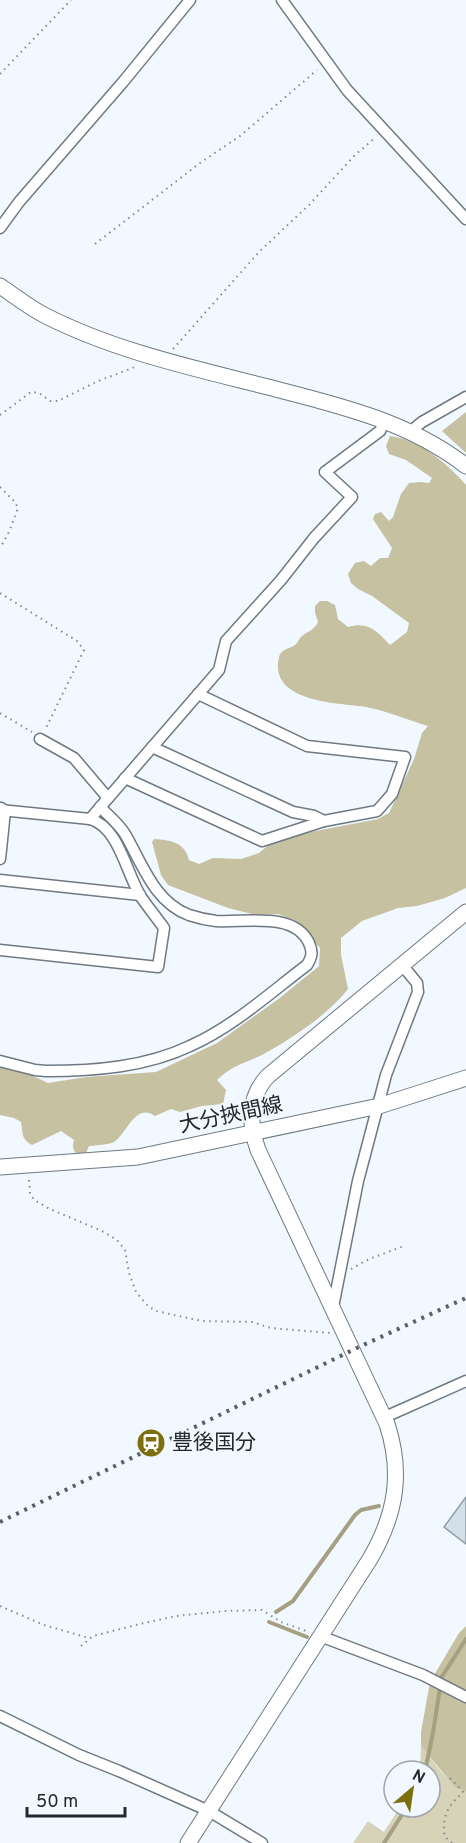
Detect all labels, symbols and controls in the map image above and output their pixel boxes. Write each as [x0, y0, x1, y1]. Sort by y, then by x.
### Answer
street label: 大分挾間線 [177, 1092, 285, 1140]
station icon: 豊後国分 [135, 1427, 167, 1459]
place label: 豊後国分 [172, 1430, 256, 1457]
north arrow [382, 1759, 442, 1819]
text: N [408, 1766, 428, 1789]
scale bar [27, 1780, 124, 1818]
text: 50 m [36, 1791, 78, 1814]

